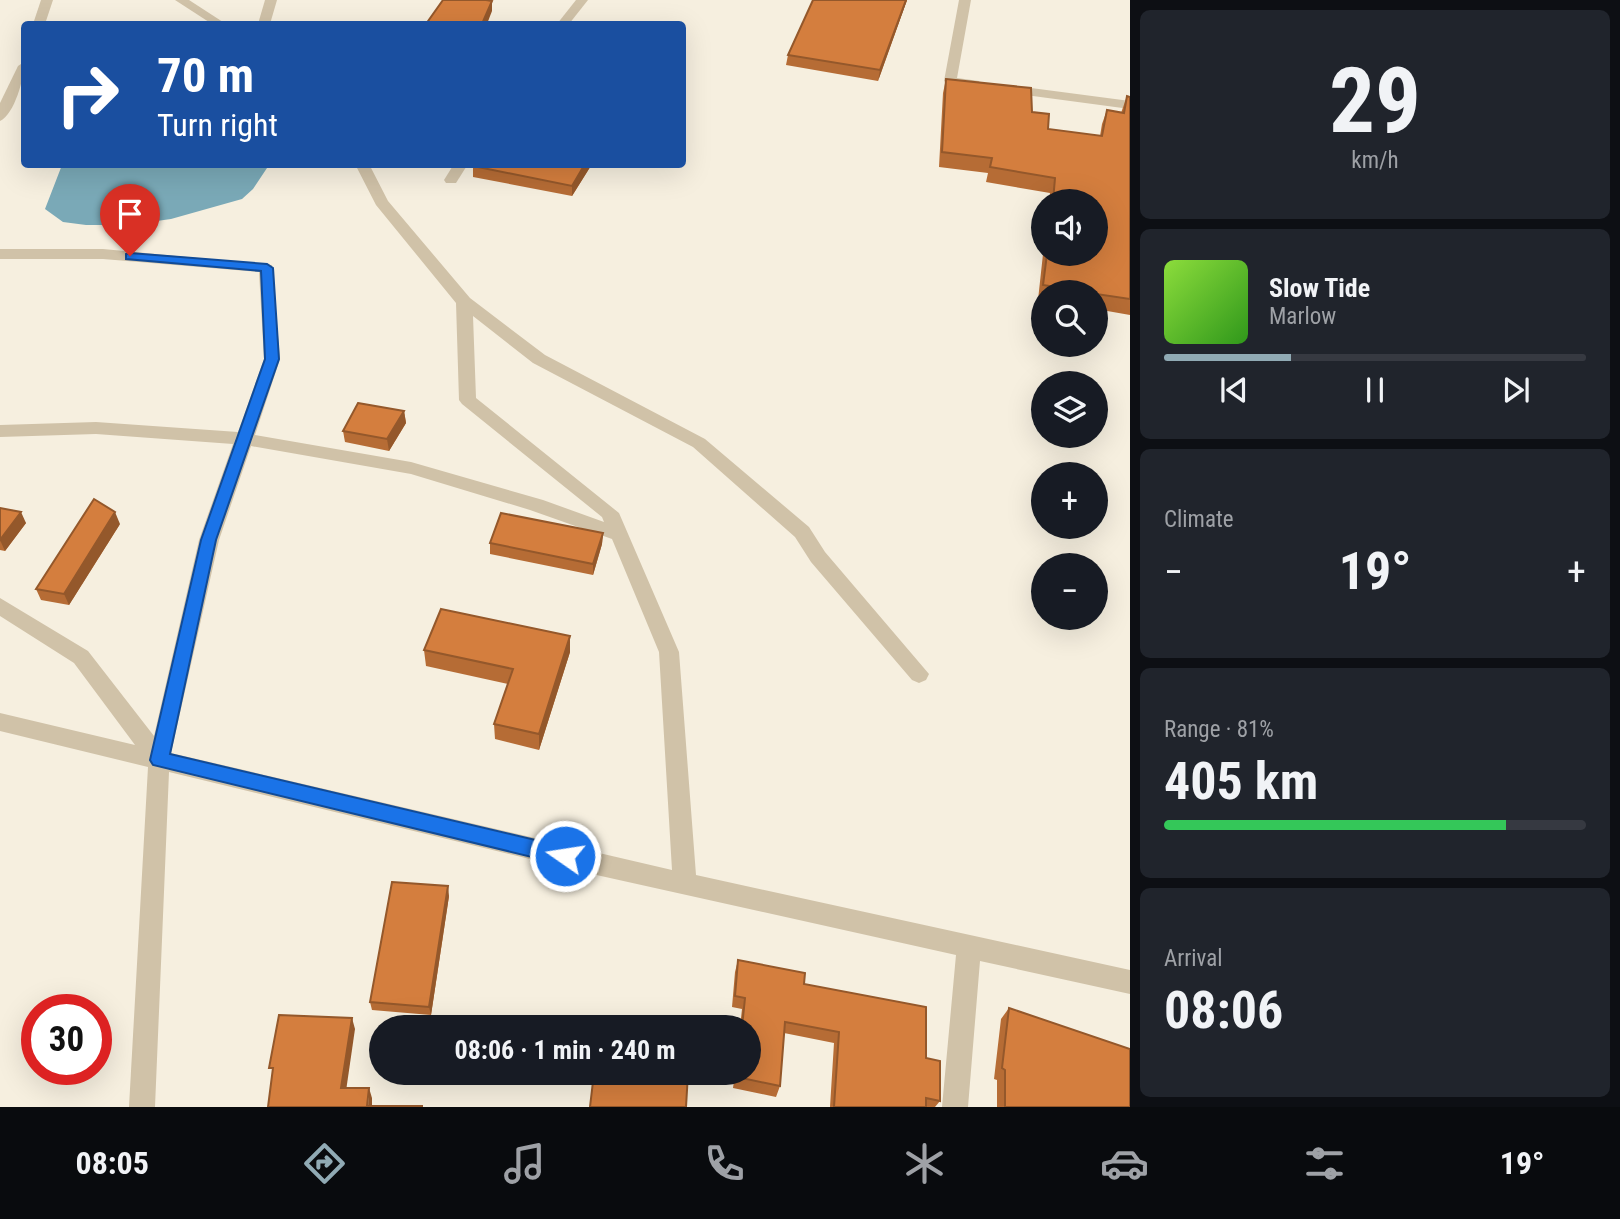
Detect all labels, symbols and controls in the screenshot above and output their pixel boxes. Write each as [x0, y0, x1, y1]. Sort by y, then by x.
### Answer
text: 70 m [157, 47, 254, 104]
text: 29 [1329, 48, 1421, 154]
icon: right [42, 49, 133, 140]
text: Turn right [157, 106, 278, 144]
text: km/h [1351, 147, 1399, 174]
pin [100, 184, 160, 256]
map controls [1031, 189, 1108, 630]
button: sound [1031, 189, 1108, 266]
icon: arrive [111, 195, 149, 233]
text: Slow Tide [1269, 273, 1370, 303]
button: search [1031, 280, 1108, 357]
text: Marlow [1269, 303, 1336, 330]
button: layers [1031, 371, 1108, 448]
icon: previous [1215, 371, 1253, 409]
icon: pause [1356, 371, 1394, 409]
icon: next [1497, 371, 1535, 409]
button: + [1031, 462, 1108, 539]
text: Climate [1164, 506, 1234, 533]
text: 19° [1339, 541, 1411, 602]
text: − [1164, 550, 1183, 594]
text: + [1567, 550, 1586, 594]
button: − [1031, 553, 1108, 630]
text: Range · 81% [1164, 716, 1274, 743]
text: 405 km [1164, 751, 1318, 812]
position arrow [528, 819, 602, 893]
text: Arrival [1164, 945, 1223, 972]
text: 08:06 [1164, 980, 1283, 1041]
speed limit sign: 30 [21, 994, 112, 1085]
text: 08:06 · 1 min · 240 m [455, 1035, 675, 1065]
icon: directions [300, 1139, 349, 1188]
icon: music [500, 1139, 549, 1188]
icon: phone [700, 1139, 749, 1188]
icon: climate [900, 1139, 949, 1188]
icon: car [1100, 1139, 1149, 1188]
icon: filters [1300, 1139, 1349, 1188]
text: 08:05 [75, 1144, 149, 1182]
text: 19° [1500, 1144, 1544, 1182]

